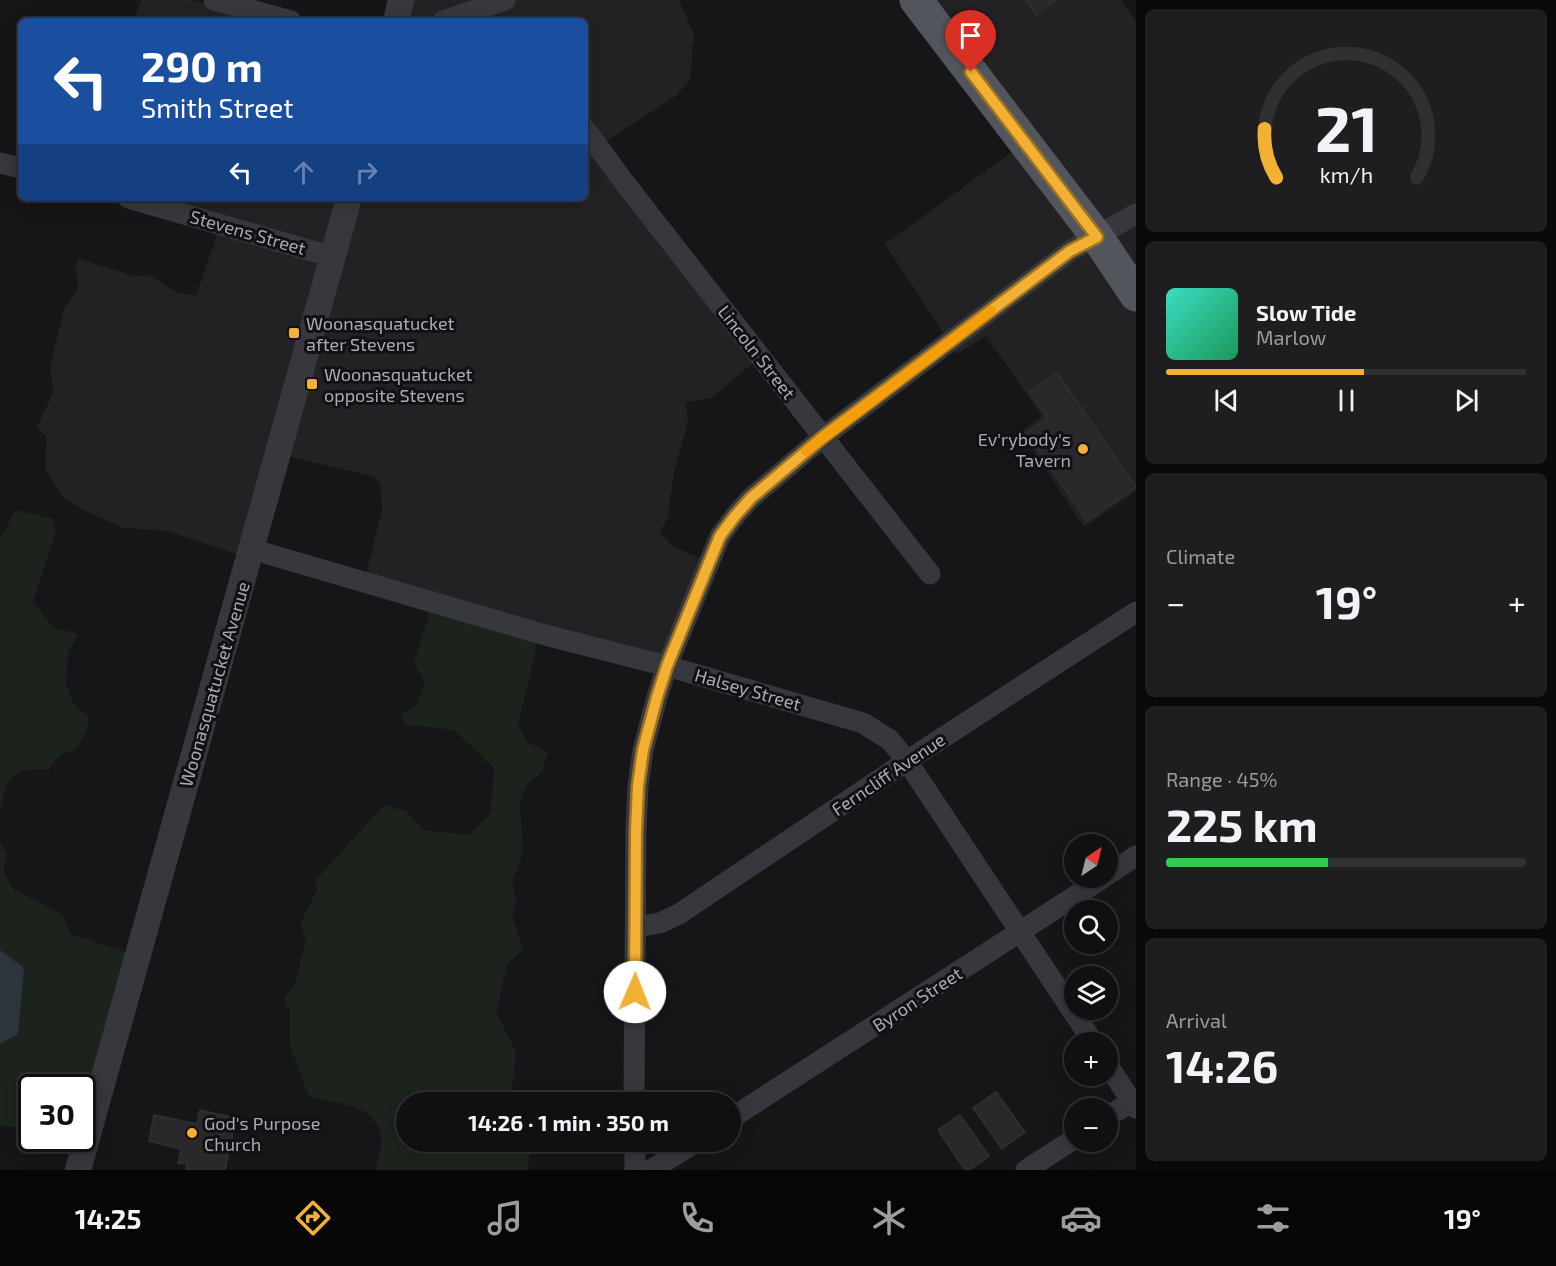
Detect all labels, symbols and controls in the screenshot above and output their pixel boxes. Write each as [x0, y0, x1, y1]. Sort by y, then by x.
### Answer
pin [945, 10, 996, 72]
icon: arrive [954, 19, 987, 52]
text: 290 m [141, 40, 263, 90]
icon: left [42, 42, 120, 120]
text: 21 [1314, 90, 1378, 165]
text: Smith Street [141, 91, 294, 123]
icon: left [224, 156, 257, 189]
icon: ahead [287, 156, 320, 189]
icon: right [350, 156, 383, 189]
text: km/h [1319, 162, 1373, 187]
street label: Stevens Street [188, 205, 308, 259]
text: Slow Tide [1256, 299, 1356, 325]
street label: Lincoln Street [714, 301, 801, 403]
place label: Woonasquatucket after Stevens [306, 312, 455, 355]
text: Marlow [1256, 325, 1326, 349]
marker: Woonasquatucket after Stevens [287, 326, 301, 340]
place label: Woonasquatucket opposite Stevens [324, 363, 473, 406]
marker: Woonasquatucket opposite Stevens [305, 377, 319, 391]
icon: previous [1210, 384, 1243, 417]
icon: pause [1330, 384, 1363, 417]
icon: next [1450, 384, 1483, 417]
place label: Ev'rybody's Tavern [978, 428, 1071, 471]
marker: Ev'rybody's Tavern [1076, 442, 1090, 456]
text: Climate [1166, 544, 1235, 568]
text: 19° [1316, 574, 1377, 628]
street label: Woonasquatucket Avenue [174, 579, 254, 789]
text: − [1166, 582, 1185, 622]
text: + [1508, 582, 1526, 622]
street label: Halsey Street [692, 663, 804, 715]
street label: Ferncliff Avenue [827, 728, 949, 820]
text: Range · 45% [1166, 767, 1277, 791]
text: 225 km [1166, 797, 1318, 851]
north arrow [1064, 834, 1118, 888]
map controls [1064, 834, 1118, 1152]
button: search [1064, 900, 1118, 954]
position arrow [603, 960, 667, 1024]
street label: Byron Street [868, 962, 966, 1036]
button: layers [1064, 966, 1118, 1020]
text: Arrival [1166, 1008, 1227, 1032]
button: + [1064, 1032, 1118, 1086]
text: 14:26 [1166, 1038, 1278, 1092]
speed limit sign: 30 [18, 1074, 96, 1152]
button: − [1064, 1098, 1118, 1152]
text: 14:26 · 1 min · 350 m [468, 1109, 669, 1135]
place label: God's Purpose Church [204, 1112, 320, 1155]
marker: God's Purpose Church [185, 1126, 199, 1140]
icon: directions [292, 1197, 334, 1239]
icon: music [484, 1197, 526, 1239]
icon: phone [676, 1197, 718, 1239]
icon: climate [868, 1197, 910, 1239]
icon: car [1060, 1197, 1102, 1239]
icon: filters [1252, 1197, 1294, 1239]
text: 14:25 [75, 1202, 141, 1234]
text: 19° [1444, 1202, 1481, 1234]

